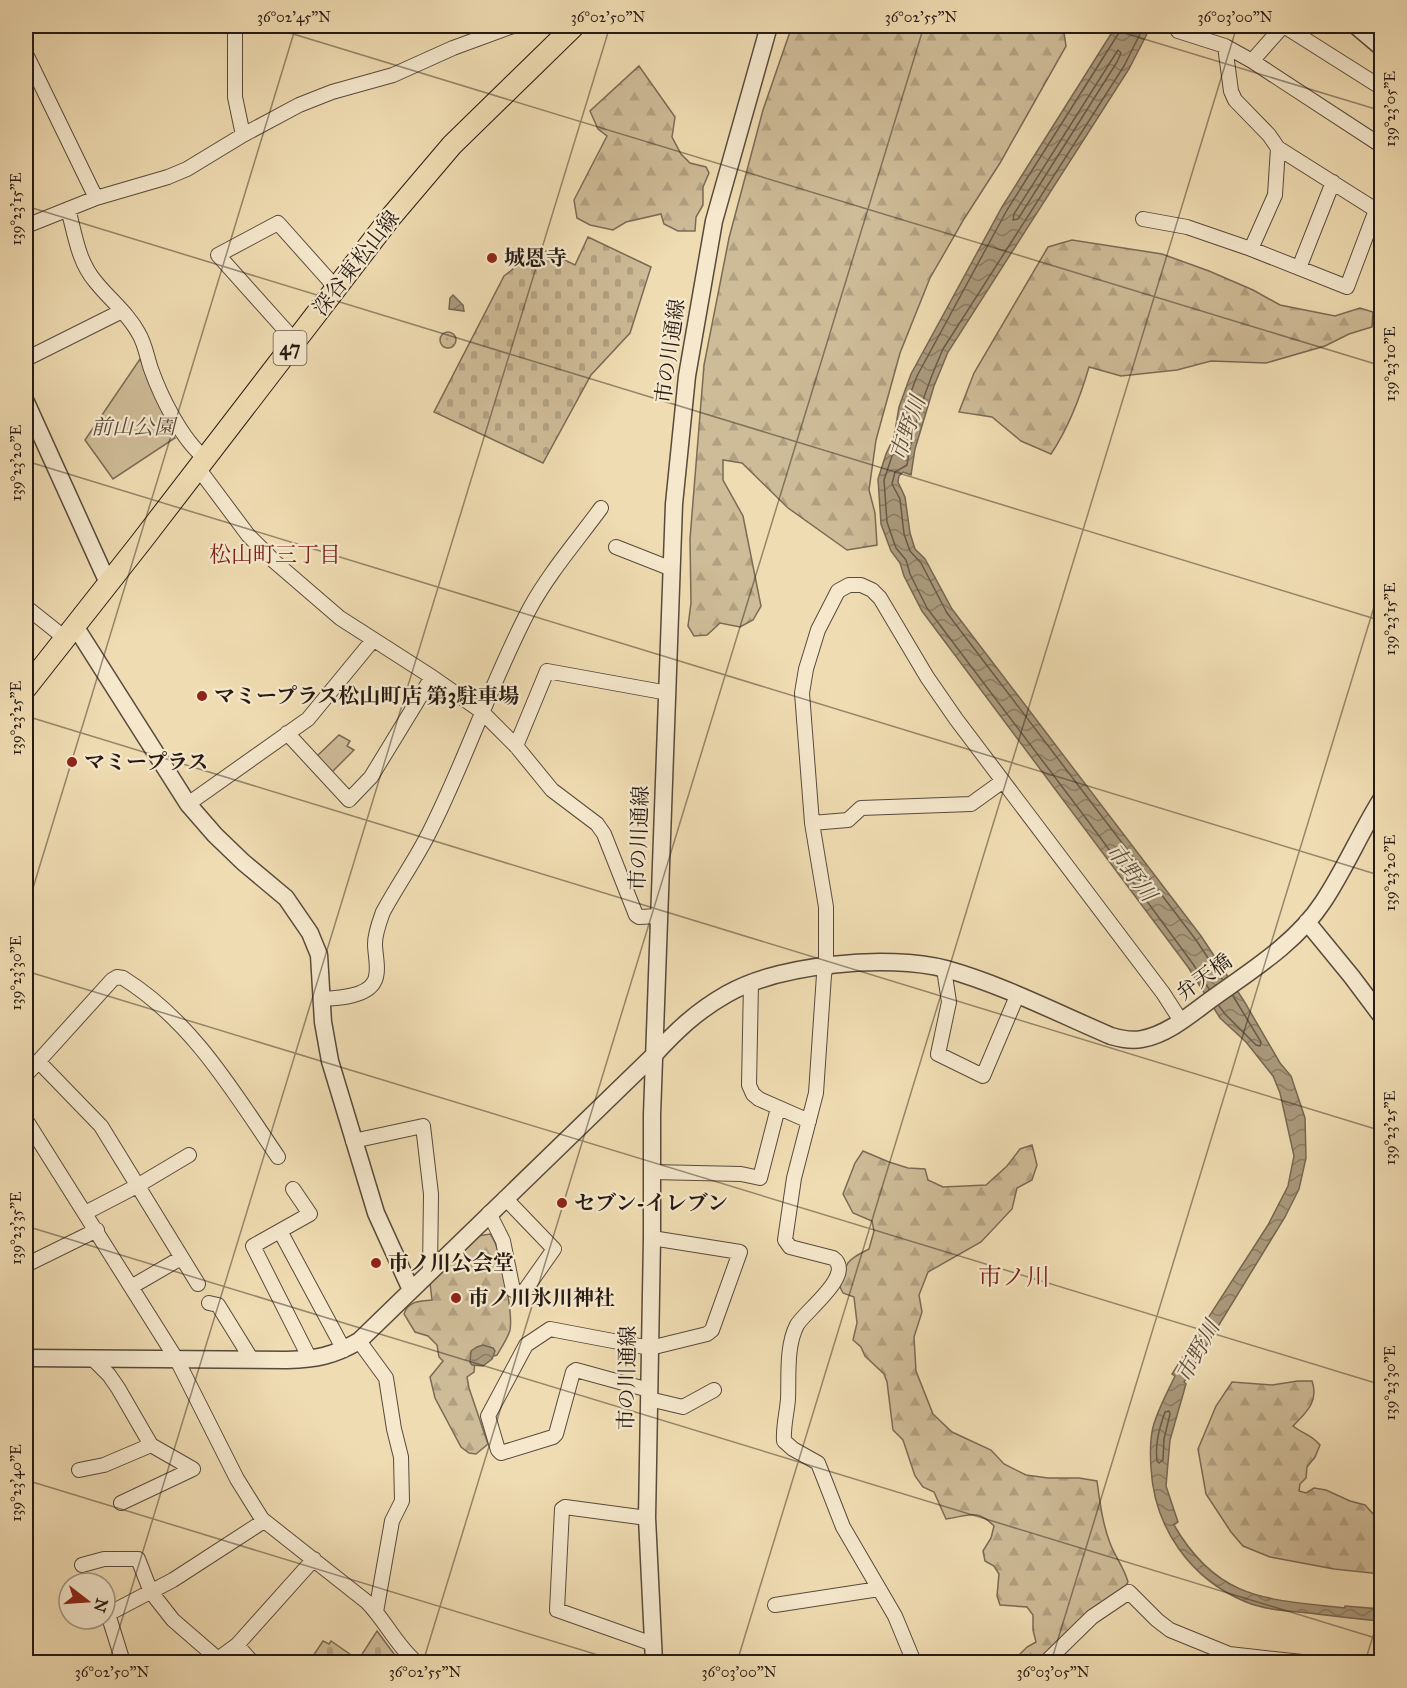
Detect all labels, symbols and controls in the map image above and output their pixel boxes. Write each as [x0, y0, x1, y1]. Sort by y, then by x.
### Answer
text: 36°02'45"N [257, 8, 331, 26]
text: 36°02'50"N [571, 8, 645, 26]
text: 36°02'55"N [885, 8, 958, 26]
text: 36°03'00"N [1198, 8, 1273, 26]
text: 139°23'05"E [1381, 71, 1399, 147]
text: 139°23'15"E [7, 172, 25, 246]
street label: 深谷東松山線 [307, 205, 405, 321]
place label: 城恩寺 [504, 245, 567, 271]
marker: 城恩寺 [485, 251, 499, 265]
street label: 市の川通線 [650, 297, 690, 405]
text: 139°23'10"E [1381, 326, 1399, 401]
road number: 47 [274, 331, 306, 365]
water label: 市野川 [884, 391, 932, 464]
park label: 前山公園 [91, 414, 178, 440]
text: 139°23'20"E [7, 425, 25, 501]
district label: 松山町三丁目 [209, 541, 341, 568]
text: 139°23'15"E [1381, 582, 1399, 656]
text: 139°23'25"E [7, 680, 25, 755]
place label: マミープラス松山町店 第3駐車場 [214, 683, 519, 709]
marker: マミープラス松山町店 第3駐車場 [195, 689, 209, 703]
place label: マミープラス [84, 749, 208, 775]
marker: マミープラス [65, 755, 79, 769]
street label: 市の川通線 [624, 785, 654, 891]
text: 139°23'20"E [1381, 835, 1399, 911]
water label: 市野川 [1101, 838, 1163, 908]
text: 139°23'30"E [7, 935, 25, 1011]
street label: 弁天橋 [1171, 948, 1237, 1006]
text: 139°23'25"E [1381, 1090, 1399, 1165]
place label: セブン-イレブン [574, 1190, 728, 1216]
text: 139°23'35"E [7, 1191, 25, 1265]
marker: セブン-イレブン [555, 1196, 569, 1210]
place label: 市ノ川公会堂 [388, 1250, 514, 1276]
marker: 市ノ川公会堂 [369, 1256, 383, 1270]
district label: 市ノ川 [978, 1262, 1050, 1292]
place label: 市ノ川氷川神社 [468, 1285, 615, 1311]
marker: 市ノ川氷川神社 [449, 1291, 463, 1305]
water label: 市野川 [1170, 1314, 1226, 1387]
street label: 市の川通線 [613, 1325, 641, 1431]
text: 139°23'30"E [1381, 1345, 1399, 1421]
text: 139°23'40"E [7, 1444, 25, 1522]
north arrow [57, 1571, 117, 1631]
text: N [90, 1596, 112, 1615]
text: 36°02'50"N [75, 1663, 149, 1681]
text: 36°02'55"N [389, 1663, 462, 1681]
text: 36°03'00"N [702, 1663, 777, 1681]
text: 36°03'05"N [1017, 1663, 1090, 1681]

